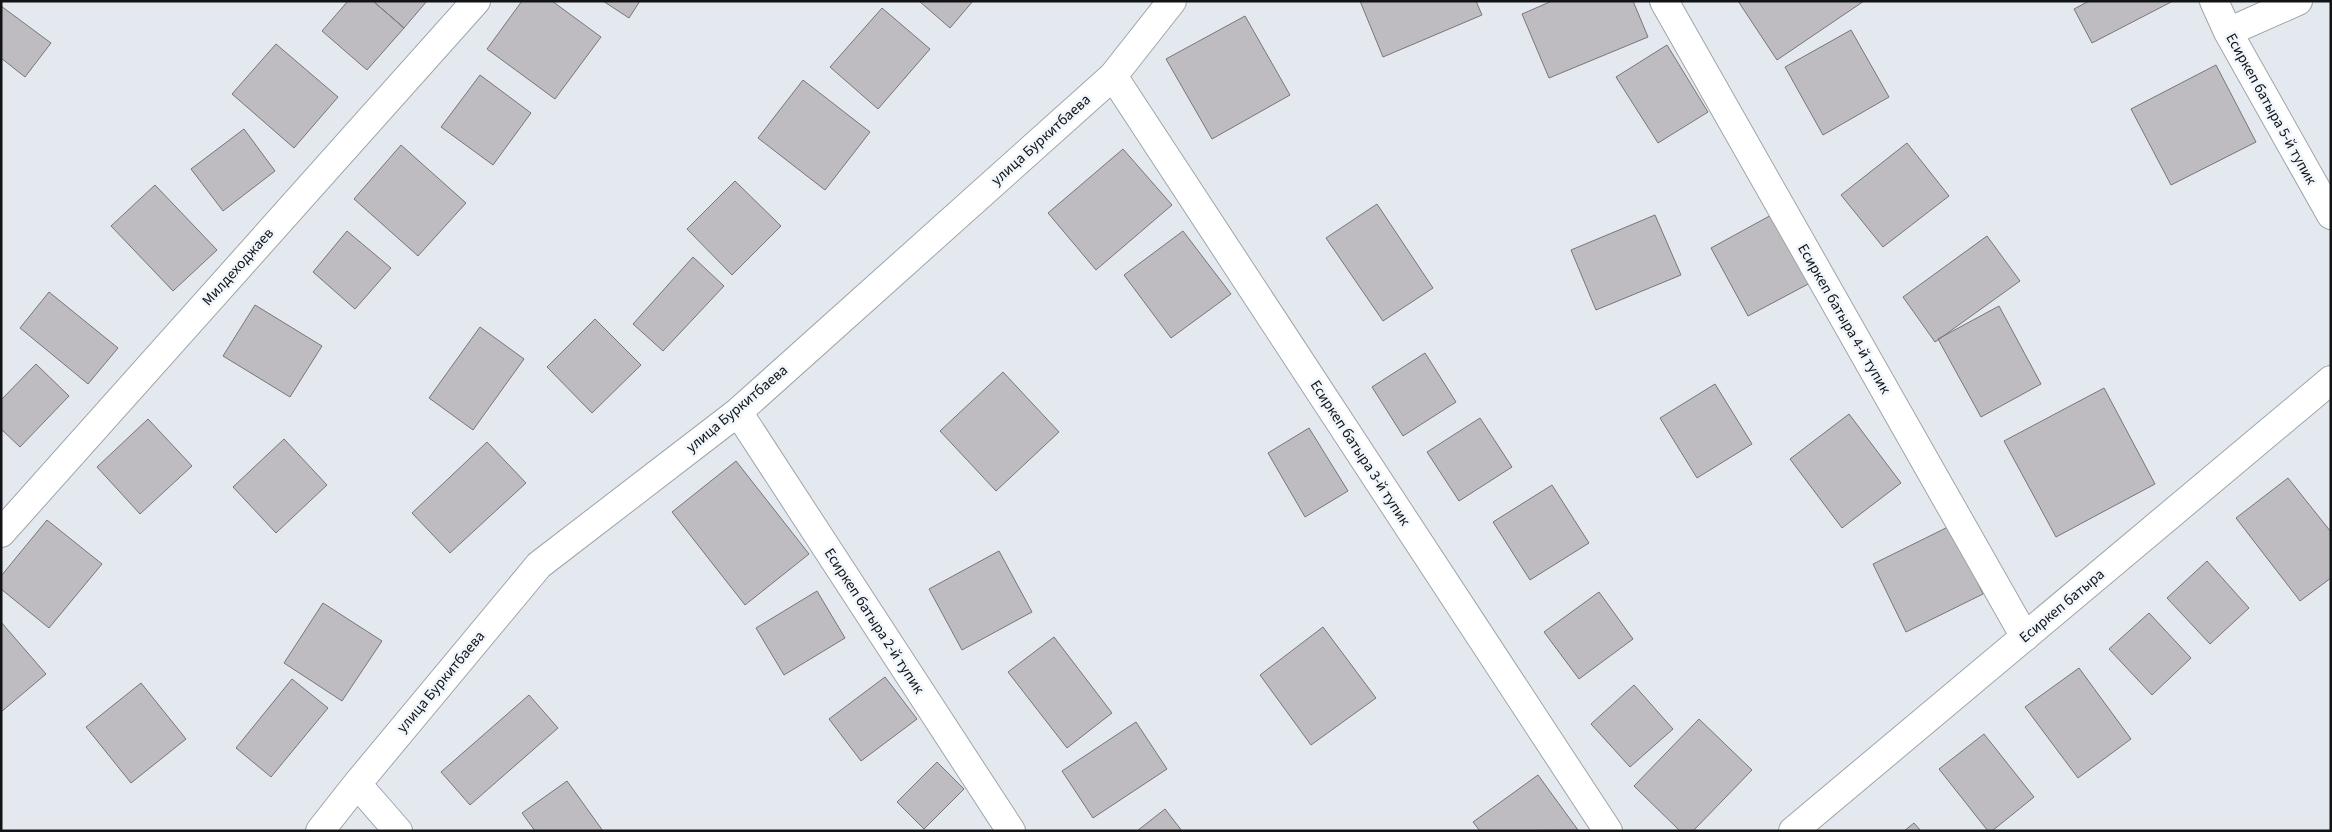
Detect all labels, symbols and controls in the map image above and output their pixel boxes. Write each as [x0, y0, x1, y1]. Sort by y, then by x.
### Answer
street label: Есиркеп батыра 5-й тупик [2221, 30, 2322, 189]
street label: улица Буркитбаева [987, 90, 1095, 190]
street label: Милдеходжаев [197, 223, 279, 310]
street label: Есиркеп батыра 4-й тупик [1792, 240, 1896, 398]
street label: улица Буркитбаева [682, 360, 792, 458]
street label: Есиркеп батыра 3-й тупик [1305, 376, 1415, 531]
street label: Есиркеп батыра 2-й тупик [819, 544, 929, 699]
street label: Есиркеп батыра [2015, 564, 2109, 648]
street label: улица Буркитбаева [392, 627, 490, 737]

